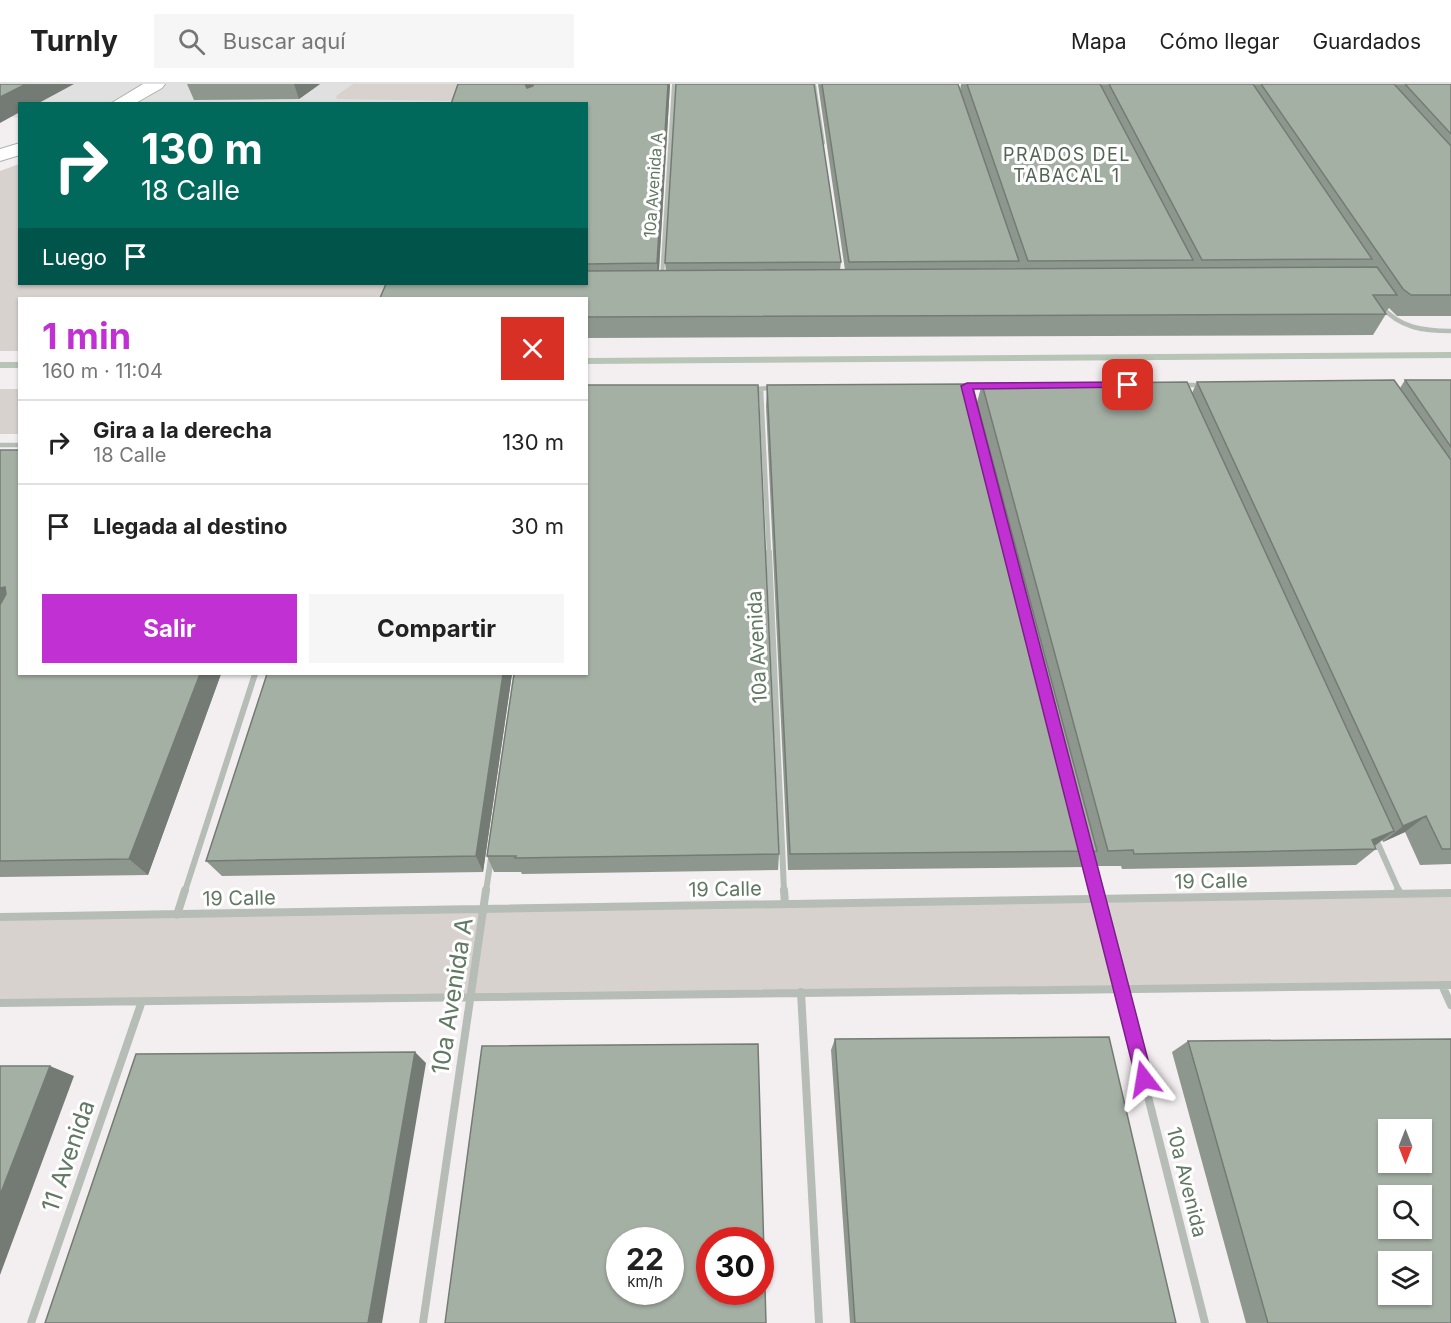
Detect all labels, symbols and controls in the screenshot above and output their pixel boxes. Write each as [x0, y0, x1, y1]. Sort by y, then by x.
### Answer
search box [154, 14, 574, 68]
text: Turnly [30, 24, 118, 58]
icon: search [175, 25, 208, 58]
text: Buscar aquí [223, 28, 346, 54]
text: Mapa [1071, 29, 1127, 54]
text: Cómo llegar [1160, 29, 1279, 54]
text: Guardados [1312, 29, 1421, 54]
text: 130 m [141, 123, 263, 174]
icon: right [42, 126, 120, 204]
street label: 10a Avenida A [639, 132, 667, 238]
district label: PRADOS DEL TABACAL 1 [1003, 144, 1131, 186]
text: 18 Calle [141, 174, 240, 207]
icon: arrive [119, 240, 152, 273]
text: Luego [42, 244, 107, 270]
text: 1 min [42, 314, 131, 358]
button: close [501, 317, 564, 380]
text: 160 m · 11:04 [42, 359, 163, 383]
pin [1102, 359, 1153, 410]
icon: arrive [1111, 368, 1144, 401]
text: Gira a la derecha [93, 417, 272, 443]
icon: right [42, 426, 75, 459]
text: 130 m [502, 429, 564, 455]
text: 18 Calle [93, 443, 166, 467]
icon: arrive [42, 510, 75, 543]
text: Llegada al destino [93, 513, 287, 539]
text: 30 m [511, 513, 564, 539]
street label: 10a Avenida [742, 590, 772, 704]
button: Salir [42, 594, 297, 663]
button: Compartir [309, 594, 564, 663]
street label: 19 Calle [1174, 868, 1248, 894]
street label: 19 Calle [688, 876, 762, 902]
street label: 19 Calle [202, 885, 276, 911]
street label: 10a Avenida A [425, 915, 479, 1077]
position arrow [1112, 1047, 1176, 1111]
street label: 11 Avenida [35, 1096, 101, 1216]
north arrow [1378, 1119, 1432, 1173]
map controls [1378, 1119, 1432, 1305]
street label: 10a Avenida [1162, 1124, 1212, 1240]
button: search [1378, 1185, 1432, 1239]
speed limit sign: 30 [696, 1227, 774, 1305]
text: 22 [626, 1241, 664, 1277]
button: layers [1378, 1251, 1432, 1305]
text: km/h [627, 1272, 663, 1291]

